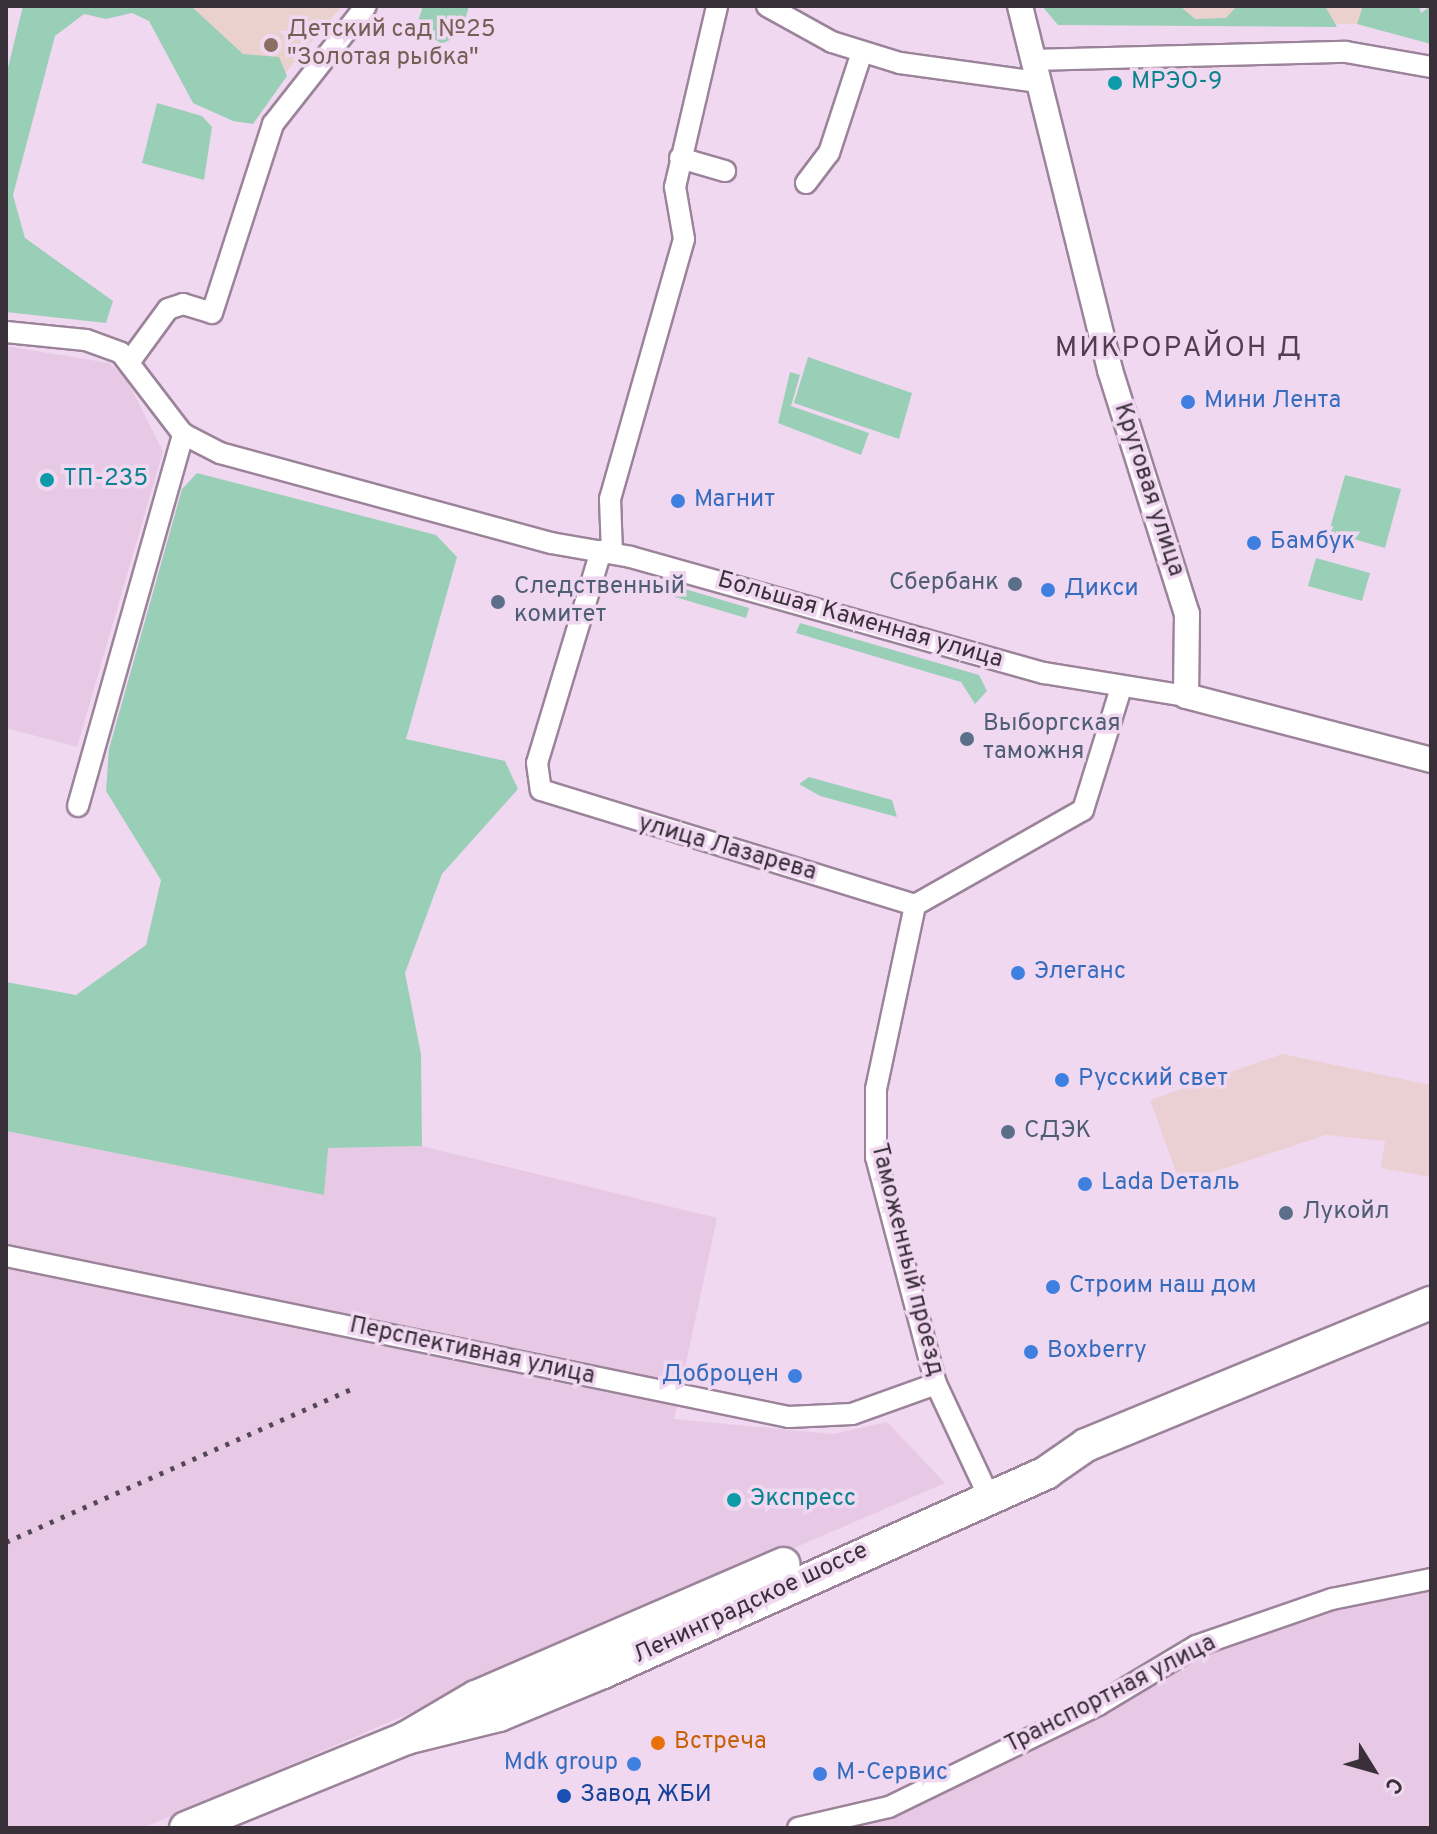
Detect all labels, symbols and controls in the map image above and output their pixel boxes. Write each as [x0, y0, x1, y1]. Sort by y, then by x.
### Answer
place label: Детский сад №25 "Золотая рыбка" [287, 17, 496, 73]
marker: Детский сад №25 "Золотая рыбка" [262, 36, 280, 54]
place label: МРЭО-9 [1131, 69, 1222, 97]
marker: МРЭО-9 [1106, 74, 1124, 92]
district label: МИКРОРАЙОН Д [1055, 332, 1303, 366]
place label: Мини Лента [1204, 388, 1341, 416]
marker: Мини Лента [1179, 393, 1197, 411]
street label: Круговая улица [1106, 400, 1190, 580]
place label: ТП-235 [63, 466, 148, 494]
marker: ТП-235 [38, 471, 56, 489]
place label: Магнит [694, 487, 775, 515]
marker: Магнит [669, 492, 687, 510]
place label: Бамбук [1270, 529, 1355, 557]
marker: Бамбук [1245, 534, 1263, 552]
street label: Большая Каменная улица [714, 566, 1006, 676]
place label: Сбербанк [889, 570, 999, 598]
place label: Следственный комитет [514, 574, 685, 630]
marker: Сбербанк [1006, 575, 1024, 593]
place label: Дикси [1064, 576, 1139, 604]
marker: Дикси [1039, 581, 1057, 599]
marker: Следственный комитет [489, 593, 507, 611]
place label: Выборгская таможня [983, 711, 1121, 767]
marker: Выборгская таможня [958, 730, 976, 748]
street label: улица Лазарева [635, 810, 819, 888]
place label: Элеганс [1034, 959, 1126, 987]
marker: Элеганс [1009, 964, 1027, 982]
place label: Русский свет [1078, 1066, 1228, 1094]
marker: Русский свет [1053, 1071, 1071, 1089]
place label: СДЭК [1024, 1118, 1091, 1146]
marker: СДЭК [999, 1123, 1017, 1141]
street label: Таможенный проезд [863, 1141, 949, 1379]
place label: Lada Dеталь [1101, 1170, 1240, 1198]
marker: Lada Dеталь [1076, 1175, 1094, 1193]
place label: Лукойл [1302, 1199, 1389, 1227]
marker: Лукойл [1277, 1204, 1295, 1222]
place label: Строим наш дом [1069, 1273, 1257, 1301]
marker: Строим наш дом [1044, 1278, 1062, 1296]
street label: Перспективная улица [347, 1312, 597, 1392]
place label: Boxberry [1047, 1338, 1147, 1366]
marker: Boxberry [1022, 1343, 1040, 1361]
place label: Доброцен [662, 1362, 779, 1390]
marker: Доброцен [786, 1367, 804, 1385]
place label: Экспресс [750, 1486, 856, 1514]
marker: Экспресс [725, 1491, 743, 1509]
street label: Ленинградское шоссе [629, 1537, 873, 1671]
street label: Транспортная улица [1001, 1629, 1221, 1761]
place label: Встреча [674, 1729, 767, 1757]
north arrow [1333, 1730, 1413, 1810]
marker: Встреча [649, 1734, 667, 1752]
place label: Mdk group [504, 1750, 618, 1778]
marker: Mdk group [625, 1755, 643, 1773]
place label: М-Сервис [836, 1760, 948, 1788]
marker: М-Сервис [811, 1765, 829, 1783]
text: С [1378, 1771, 1408, 1798]
place label: Завод ЖБИ [580, 1782, 712, 1810]
marker: Завод ЖБИ [555, 1787, 573, 1805]

